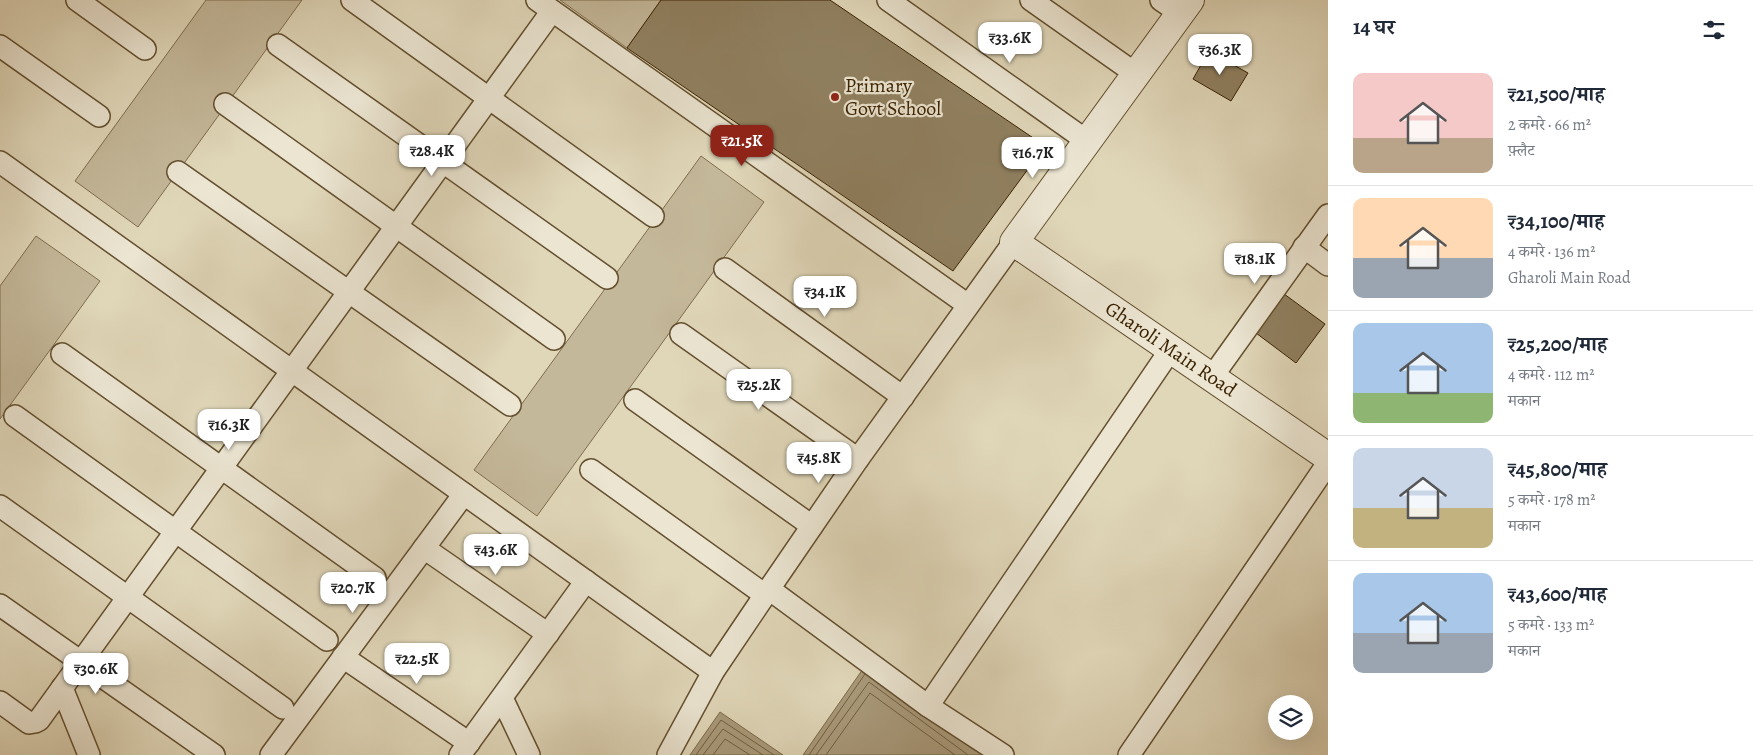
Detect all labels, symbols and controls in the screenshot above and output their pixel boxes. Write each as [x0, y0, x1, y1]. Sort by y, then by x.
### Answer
text: 14 घर [1353, 13, 1395, 41]
icon: filters [1700, 16, 1728, 44]
pin: ₹33.6K [969, 22, 1051, 64]
text: ₹33.6K [989, 27, 1031, 49]
pin: ₹36.3K [1179, 34, 1261, 76]
text: ₹36.3K [1199, 39, 1241, 61]
place label: Primary Govt School [845, 72, 941, 122]
text: ₹21,500/माह [1508, 80, 1605, 108]
marker: Primary Govt School [829, 91, 841, 103]
icon: home [1393, 93, 1453, 153]
text: 2 कमरे · 66 m² [1508, 114, 1591, 136]
pin: ₹21.5K [701, 124, 783, 167]
text: ₹21.5K [721, 130, 763, 152]
pin: ₹28.4K [391, 134, 473, 177]
pin: ₹16.7K [992, 136, 1074, 179]
text: ₹28.4K [410, 140, 454, 162]
text: फ़्लैट [1508, 140, 1535, 162]
text: ₹16.7K [1013, 142, 1053, 164]
text: ₹34,100/माह [1508, 207, 1604, 235]
icon: home [1393, 218, 1453, 278]
text: 4 कमरे · 136 m² [1508, 241, 1595, 263]
pin: ₹18.1K [1214, 242, 1296, 285]
text: ₹18.1K [1235, 248, 1275, 270]
text: Gharoli Main Road [1508, 267, 1631, 289]
pin: ₹34.1K [784, 276, 866, 318]
text: ₹34.1K [804, 281, 846, 303]
street label: Gharoli Main Road [1100, 295, 1242, 403]
text: ₹25,200/माह [1508, 330, 1607, 358]
icon: home [1393, 343, 1453, 403]
text: 4 कमरे · 112 m² [1508, 364, 1594, 386]
pin: ₹25.2K [718, 368, 800, 411]
text: ₹25.2K [737, 374, 781, 396]
text: मकान [1508, 390, 1540, 412]
pin: ₹16.3K [188, 408, 270, 451]
text: ₹16.3K [209, 414, 249, 436]
pin: ₹45.8K [778, 442, 860, 484]
text: ₹45.8K [798, 447, 840, 469]
text: ₹45,800/माह [1508, 455, 1607, 483]
icon: home [1393, 468, 1453, 528]
text: 5 कमरे · 178 m² [1508, 489, 1596, 511]
text: मकान [1508, 515, 1540, 537]
pin: ₹43.6K [455, 534, 537, 576]
text: ₹43.6K [475, 539, 517, 561]
pin: ₹20.7K [312, 572, 394, 614]
text: ₹20.7K [331, 577, 375, 599]
text: ₹43,600/माह [1508, 580, 1607, 608]
icon: home [1393, 593, 1453, 653]
text: 5 कमरे · 133 m² [1508, 614, 1594, 636]
text: मकान [1508, 640, 1540, 662]
pin: ₹22.5K [376, 642, 458, 685]
text: ₹22.5K [395, 648, 439, 670]
pin: ₹30.6K [55, 652, 137, 695]
text: ₹30.6K [74, 658, 118, 680]
map controls [1268, 695, 1313, 740]
button: layers [1268, 695, 1313, 740]

